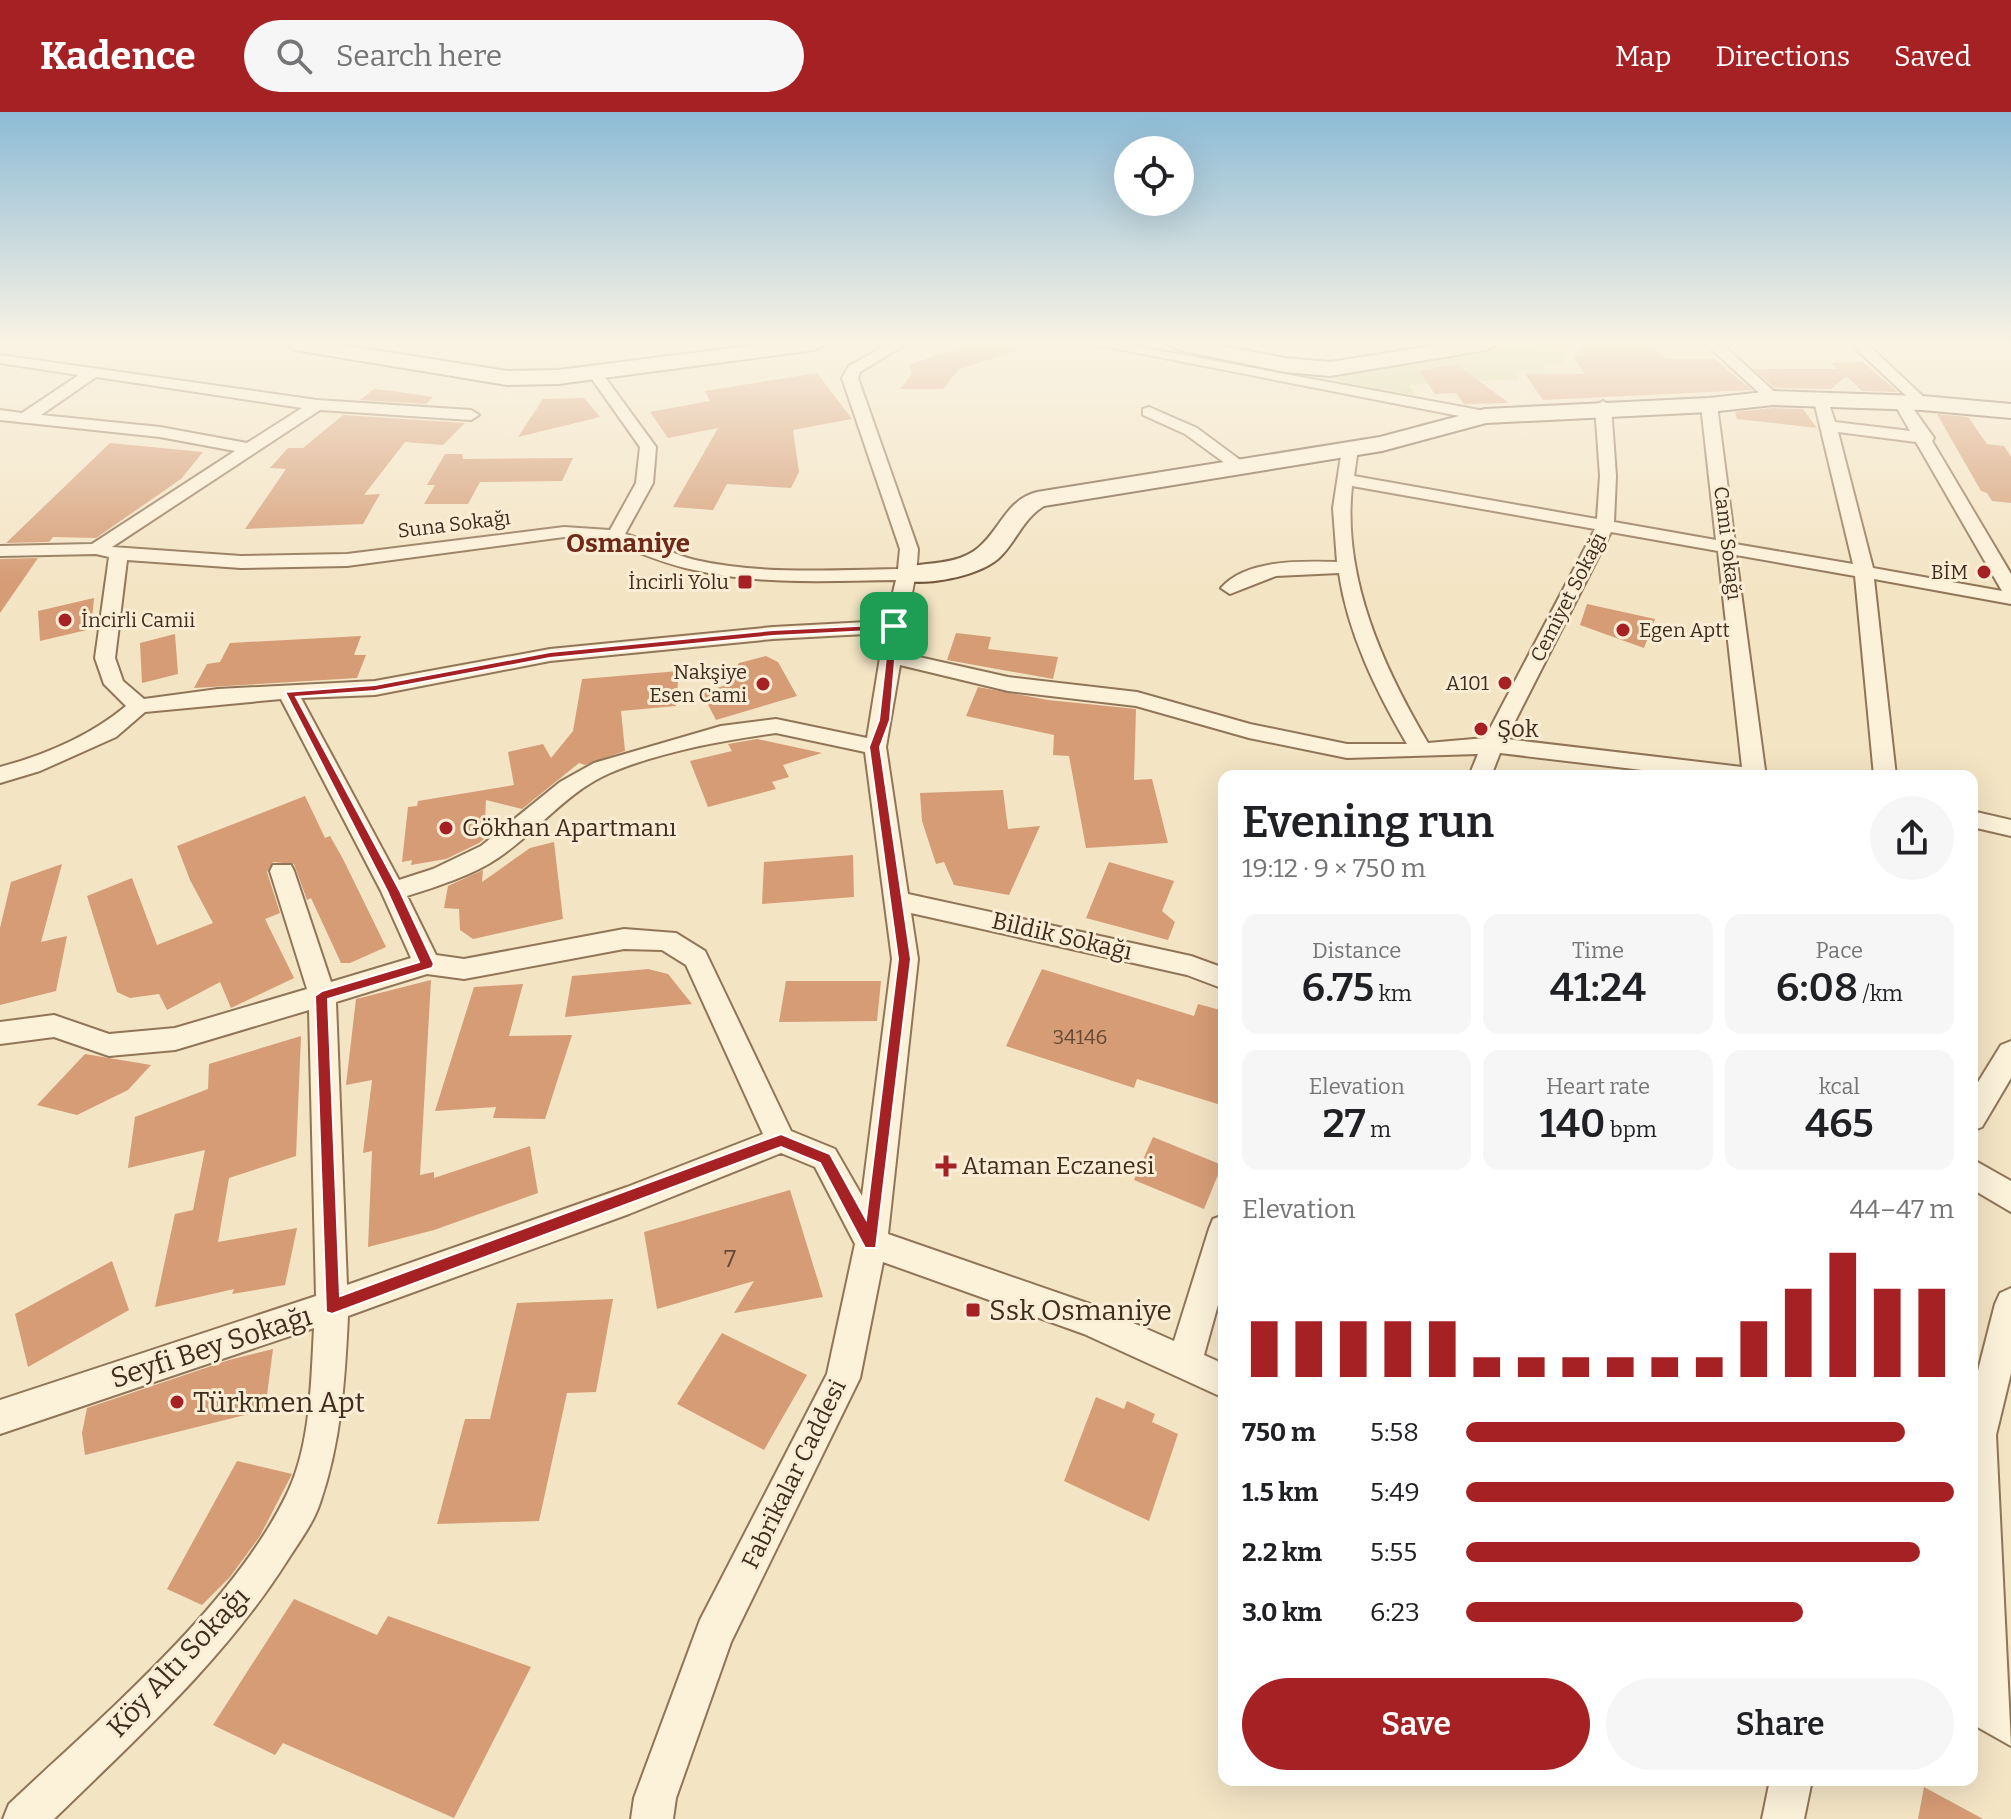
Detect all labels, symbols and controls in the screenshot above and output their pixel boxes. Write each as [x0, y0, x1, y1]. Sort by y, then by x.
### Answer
search box [244, 20, 804, 92]
text: Kadence [40, 33, 196, 79]
icon: search [272, 34, 316, 78]
text: Search here [336, 38, 502, 74]
text: Map [1615, 40, 1671, 73]
text: Directions [1715, 40, 1850, 73]
text: Saved [1894, 40, 1971, 73]
map controls [1114, 136, 1194, 216]
button: locate [1114, 136, 1194, 216]
street label: Cami Sokağı [1709, 485, 1747, 601]
street label: Suna Sokağı [396, 505, 512, 543]
district label: Osmaniye [566, 528, 690, 559]
street label: Cemiyet Sokağı [1525, 528, 1611, 666]
place label: BİM [1931, 560, 1968, 584]
marker: BİM [1975, 563, 1993, 581]
place label: İncirli Yolu [628, 570, 729, 594]
marker: İncirli Yolu [736, 573, 754, 591]
pin [860, 592, 928, 660]
icon: arrive [872, 604, 916, 648]
place label: İncirli Camii [81, 608, 195, 632]
marker: İncirli Camii [56, 611, 74, 629]
place label: Egen Aptt [1639, 618, 1730, 642]
marker: Egen Aptt [1614, 621, 1632, 639]
place label: Nakşiye Esen Cami [649, 660, 747, 707]
place label: A101 [1446, 671, 1489, 695]
marker: A101 [1496, 674, 1514, 692]
marker: Nakşiye Esen Cami [754, 675, 772, 693]
place label: Şok [1497, 715, 1539, 743]
marker: Şok [1472, 720, 1490, 738]
text: Evening run [1242, 796, 1494, 849]
button: share [1870, 796, 1954, 880]
place label: Gökhan Apartmanı [462, 814, 676, 842]
marker: Gökhan Apartmanı [437, 819, 455, 837]
text: 19:12 · 9 × 750 m [1242, 853, 1426, 884]
street label: Bildik Sokağı [989, 906, 1135, 966]
text: Distance [1312, 937, 1401, 964]
text: Time [1572, 937, 1624, 964]
text: Pace [1816, 937, 1863, 964]
text: 6.75 [1302, 964, 1374, 1012]
text: 41:24 [1550, 964, 1646, 1012]
text: 6:08 [1776, 964, 1858, 1012]
text: km [1374, 980, 1412, 1007]
text: /km [1858, 980, 1903, 1007]
house number: 34146 [1053, 1025, 1107, 1049]
text: Elevation [1309, 1073, 1405, 1100]
text: Heart rate [1546, 1073, 1650, 1100]
text: kcal [1819, 1073, 1860, 1100]
text: 27 [1322, 1100, 1366, 1148]
text: 140 [1539, 1100, 1606, 1148]
text: 465 [1805, 1100, 1874, 1148]
text: m [1366, 1116, 1391, 1143]
text: bpm [1606, 1116, 1657, 1143]
place label: Ataman Eczanesi [962, 1152, 1154, 1180]
marker: Ataman Eczanesi [937, 1157, 955, 1175]
text: Elevation [1242, 1194, 1355, 1225]
text: 44–47 m [1849, 1194, 1954, 1225]
house number: 7 [724, 1245, 736, 1273]
place label: Ssk Osmaniye [989, 1294, 1172, 1327]
street label: Seyfi Bey Sokağı [106, 1299, 316, 1395]
marker: Ssk Osmaniye [964, 1301, 982, 1319]
street label: Fabrikalar Caddesi [736, 1375, 852, 1573]
place label: Türkmen Apt [193, 1386, 365, 1419]
marker: Türkmen Apt [168, 1393, 186, 1411]
text: 750 m [1242, 1417, 1316, 1448]
text: 5:58 [1370, 1417, 1419, 1448]
text: 1.5 km [1242, 1477, 1318, 1508]
text: 5:49 [1370, 1477, 1420, 1508]
text: 2.2 km [1242, 1537, 1322, 1568]
text: 5:55 [1370, 1537, 1417, 1568]
street label: Köy Altı Sokağı [100, 1580, 256, 1744]
text: 3.0 km [1242, 1597, 1322, 1628]
text: 6:23 [1370, 1597, 1420, 1628]
button: Save [1242, 1678, 1590, 1770]
button: Share [1606, 1678, 1954, 1770]

